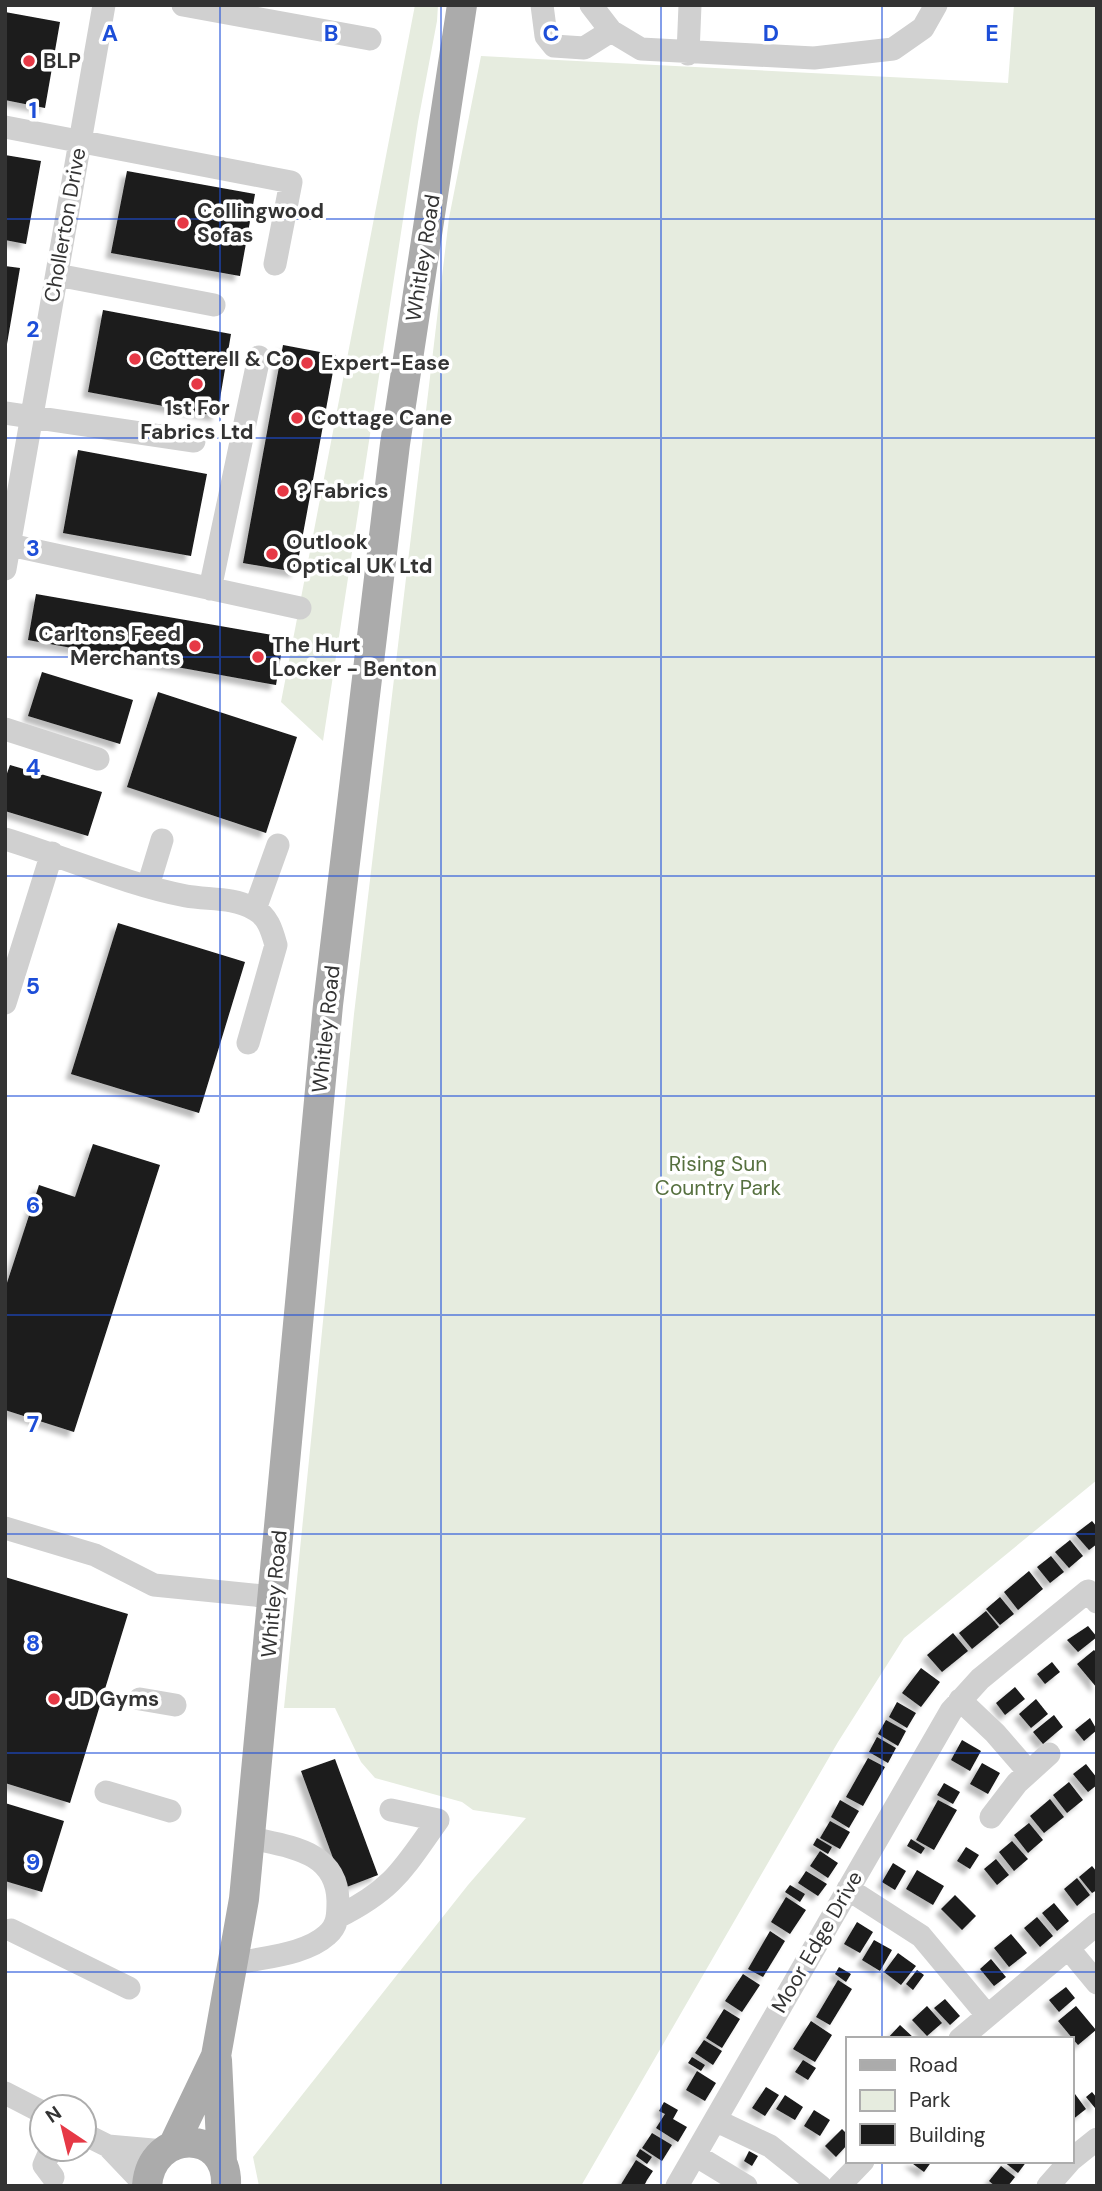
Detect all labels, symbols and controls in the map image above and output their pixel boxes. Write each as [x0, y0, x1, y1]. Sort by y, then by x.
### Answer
text: A [102, 18, 118, 48]
text: B [324, 18, 338, 48]
text: C [543, 18, 559, 48]
text: D [763, 18, 779, 48]
text: E [985, 18, 999, 48]
place label: BLP [43, 47, 81, 75]
marker: BLP [21, 53, 37, 69]
text: 1 [29, 95, 37, 125]
street label: Chollerton Drive [38, 145, 92, 304]
street label: Whitley Road [399, 193, 447, 323]
place label: Collingwood Sofas [197, 197, 324, 249]
marker: Collingwood Sofas [175, 215, 191, 231]
text: 2 [26, 314, 40, 344]
place label: Cotterell & Co [149, 345, 294, 373]
place label: Expert-Ease [321, 349, 450, 377]
marker: Cotterell & Co [127, 351, 143, 367]
marker: Expert-Ease [299, 355, 315, 371]
marker: 1st For Fabrics Ltd [189, 376, 205, 392]
place label: 1st For Fabrics Ltd [140, 394, 254, 446]
place label: Cottage Cane [311, 404, 452, 432]
marker: Cottage Cane [289, 410, 305, 426]
place label: ? Fabrics [297, 477, 388, 505]
marker: ? Fabrics [275, 483, 291, 499]
place label: Outlook Optical UK Ltd [286, 528, 433, 580]
text: 3 [26, 533, 40, 563]
marker: Outlook Optical UK Ltd [264, 546, 280, 562]
place label: Carltons Feed Merchants [38, 620, 181, 672]
place label: The Hurt Locker - Benton [272, 631, 437, 683]
marker: Carltons Feed Merchants [187, 638, 203, 654]
marker: The Hurt Locker - Benton [250, 649, 266, 665]
text: 4 [26, 752, 41, 782]
street label: Whitley Road [305, 964, 347, 1094]
text: 5 [26, 971, 40, 1001]
park label: Rising Sun Country Park [655, 1150, 782, 1202]
text: 6 [26, 1190, 40, 1220]
text: 7 [27, 1409, 39, 1439]
street label: Whitley Road [254, 1529, 294, 1659]
text: 8 [26, 1628, 40, 1658]
place label: JD Gyms [68, 1685, 159, 1713]
marker: JD Gyms [46, 1691, 62, 1707]
text: 9 [26, 1847, 40, 1877]
street label: Moor Edge Drive [765, 1866, 869, 2018]
legend [846, 2037, 1074, 2163]
text: Road [909, 2051, 958, 2079]
text: Park [909, 2086, 951, 2114]
north arrow [28, 2093, 98, 2163]
text: N [41, 2100, 66, 2129]
text: Building [909, 2121, 986, 2149]

